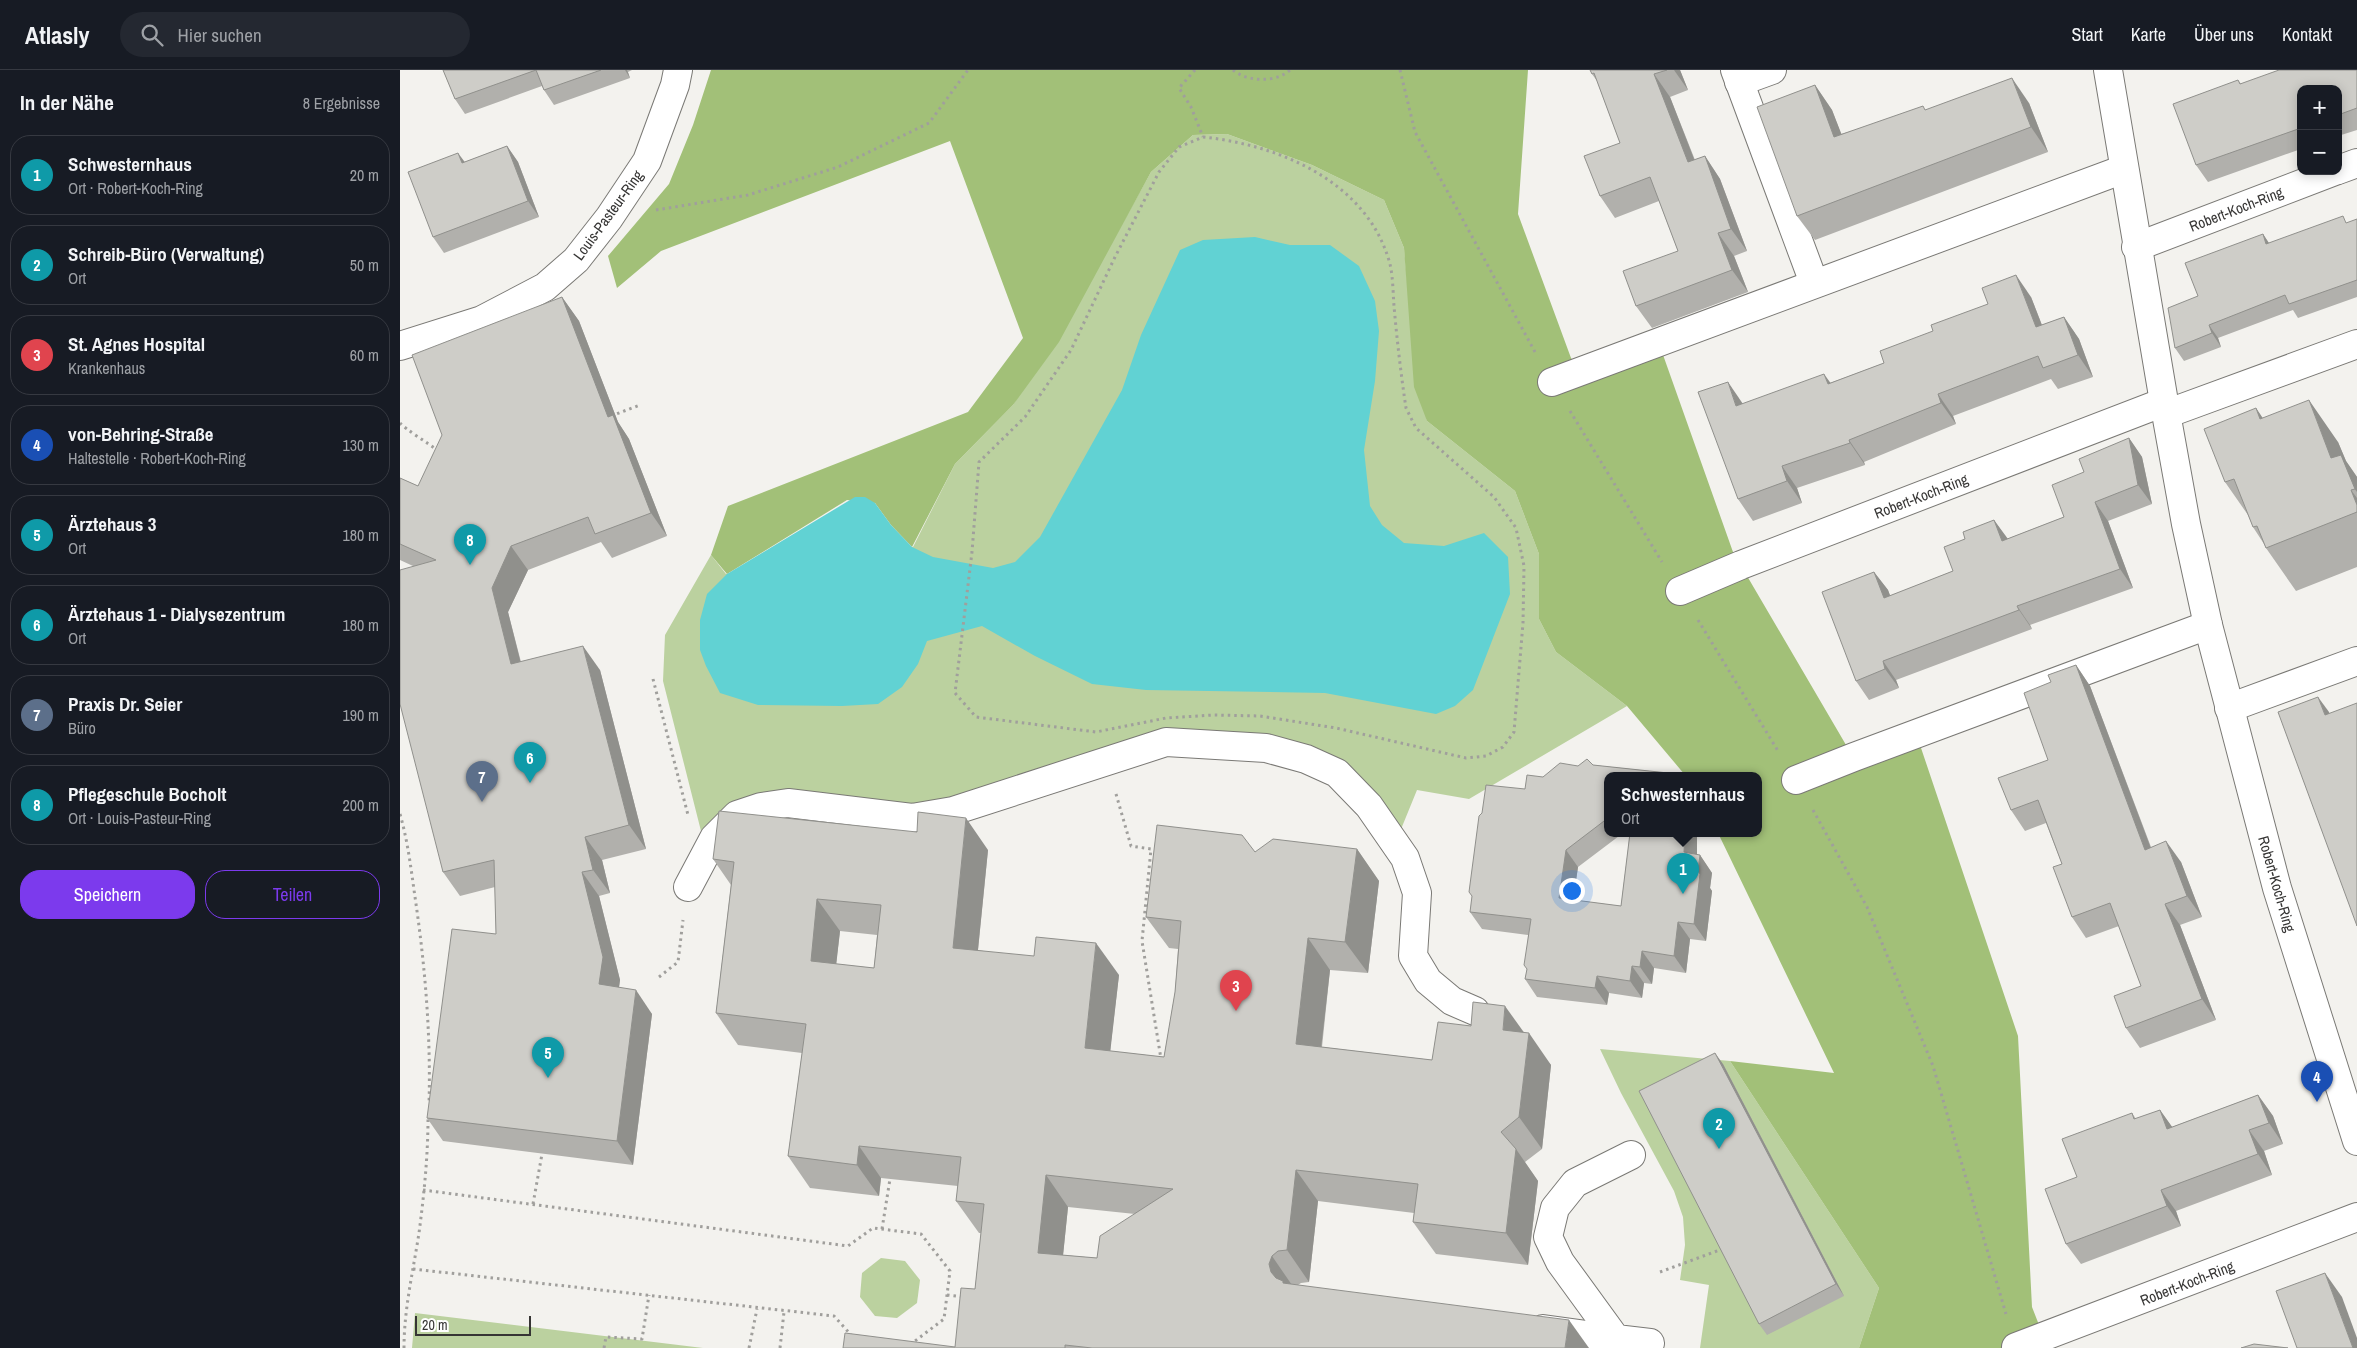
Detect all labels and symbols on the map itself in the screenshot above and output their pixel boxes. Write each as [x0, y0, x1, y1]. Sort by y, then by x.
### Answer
street label: Louis-Pasteur-Ring [568, 166, 648, 264]
street label: Robert-Koch-Ring [2186, 181, 2286, 237]
street label: Robert-Koch-Ring [1871, 468, 1971, 524]
pin: 8 [454, 524, 486, 565]
pin: 6 [514, 742, 546, 783]
pin: 7 [466, 761, 498, 802]
street label: Robert-Koch-Ring [2253, 833, 2301, 935]
pin: 1 [1667, 853, 1699, 894]
your location [1559, 878, 1585, 904]
pin: 3 [1220, 970, 1252, 1011]
pin: 5 [532, 1037, 564, 1078]
pin: 4 [2301, 1061, 2333, 1102]
pin: 2 [1703, 1108, 1735, 1149]
street label: Robert-Koch-Ring [2137, 1255, 2237, 1311]
scale bar [415, 1313, 531, 1336]

